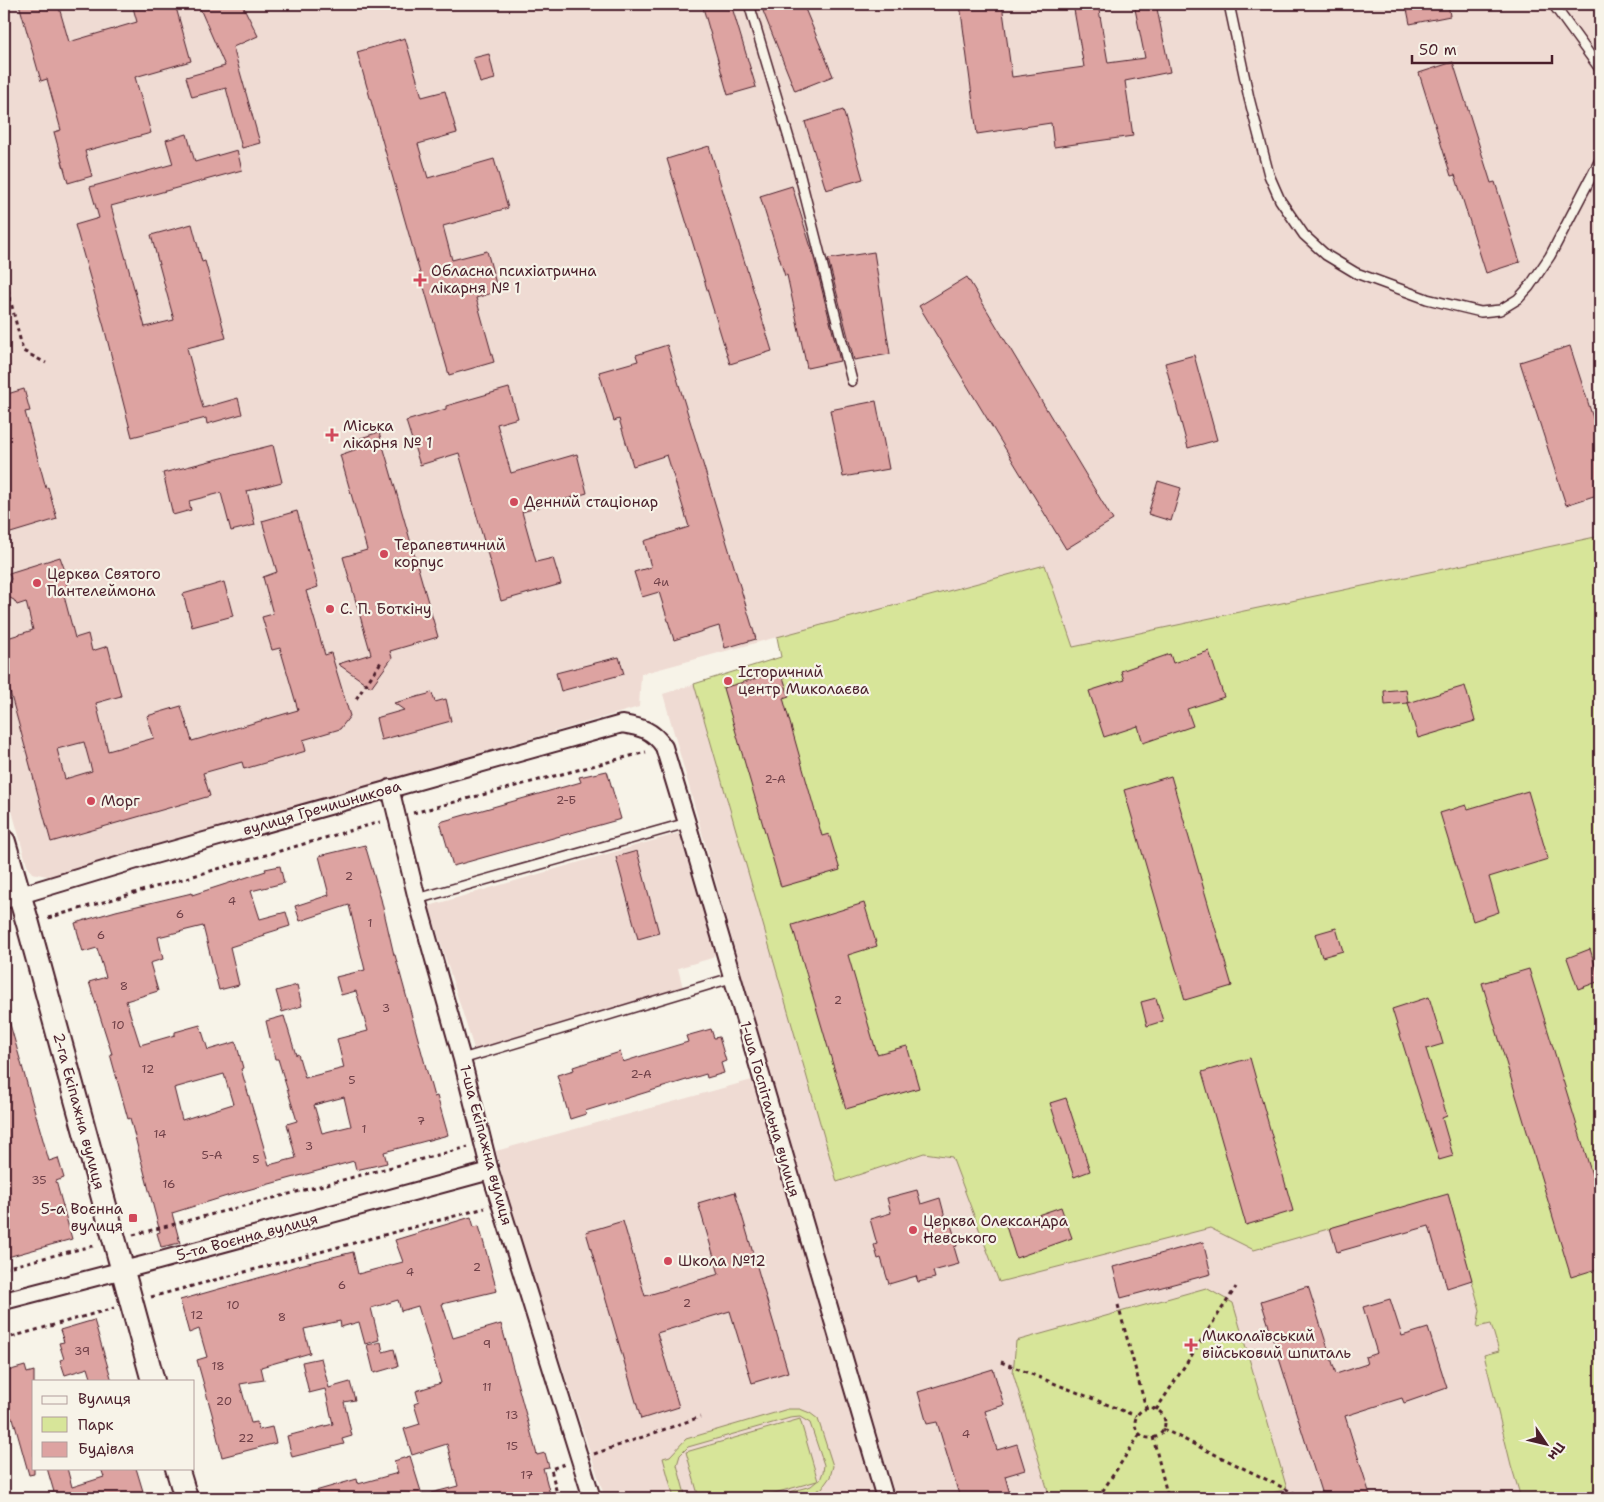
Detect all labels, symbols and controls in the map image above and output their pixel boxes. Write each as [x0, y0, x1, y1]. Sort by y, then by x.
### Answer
scale bar [1412, 32, 1552, 64]
text: 50 m [1419, 40, 1457, 60]
place label: Обласна психіатрична лікарня № 1 [431, 261, 597, 298]
marker: Обласна психіатрична лікарня № 1 [413, 273, 427, 287]
place label: Міська лікарня № 1 [343, 416, 433, 453]
marker: Міська лікарня № 1 [325, 428, 339, 442]
place label: Денний стаціонар [524, 492, 658, 512]
marker: Денний стаціонар [508, 496, 520, 508]
place label: Терапевтичний корпус [394, 535, 506, 572]
marker: Терапевтичний корпус [378, 548, 390, 560]
place label: Церква Святого Пантелеймона [47, 564, 161, 601]
house number: 4и [653, 574, 669, 590]
marker: Церква Святого Пантелеймона [31, 577, 43, 589]
place label: С. П. Боткіну [340, 599, 432, 619]
marker: С. П. Боткіну [324, 603, 336, 615]
place label: Історичний центр Миколаєва [738, 662, 870, 699]
marker: Історичний центр Миколаєва [722, 675, 734, 687]
house number: 2-А [764, 771, 786, 787]
street label: вулиця Гречишникова [241, 776, 404, 840]
place label: Морг [101, 791, 140, 811]
house number: 2-Б [556, 792, 576, 808]
marker: Морг [85, 795, 97, 807]
house number: 2 [345, 868, 353, 884]
house number: 4 [228, 893, 236, 909]
house number: 6 [176, 906, 184, 922]
house number: 1 [367, 915, 373, 931]
house number: 6 [97, 927, 105, 943]
house number: 8 [120, 978, 128, 994]
house number: 2 [834, 992, 842, 1008]
house number: 3 [382, 1000, 390, 1016]
house number: 10 [111, 1017, 125, 1033]
street label: 1-ша Госпітальна вулиця [735, 1019, 805, 1199]
street label: 2-га Екіпажна вулиця [48, 1030, 110, 1192]
house number: 12 [142, 1061, 154, 1077]
street label: 1-ша Екіпажна вулиця [455, 1062, 517, 1228]
house number: 2-А [630, 1066, 652, 1082]
house number: 5 [348, 1072, 356, 1088]
house number: 7 [417, 1113, 425, 1129]
house number: 1 [361, 1121, 367, 1137]
house number: 14 [154, 1126, 166, 1142]
house number: 3 [305, 1138, 313, 1154]
house number: 5-А [201, 1147, 223, 1163]
house number: 5 [252, 1151, 260, 1167]
house number: 35 [31, 1172, 47, 1188]
house number: 16 [162, 1176, 176, 1192]
place label: 5-а Воєнна вулиця [41, 1199, 124, 1236]
street label: 5-та Воєнна вулиця [174, 1208, 320, 1266]
place label: Церква Олександра Невського [923, 1211, 1069, 1248]
marker: 5-а Воєнна вулиця [127, 1212, 139, 1224]
marker: Церква Олександра Невського [907, 1224, 919, 1236]
place label: Школа №12 [678, 1251, 766, 1271]
marker: Школа №12 [662, 1255, 674, 1267]
house number: 2 [473, 1259, 481, 1275]
house number: 4 [406, 1264, 414, 1280]
house number: 6 [338, 1277, 346, 1293]
house number: 2 [683, 1295, 691, 1311]
house number: 10 [226, 1297, 240, 1313]
house number: 12 [191, 1307, 203, 1323]
house number: 8 [278, 1309, 286, 1325]
place label: Миколаївський військовий шпиталь [1202, 1326, 1351, 1363]
house number: 9 [483, 1336, 491, 1352]
marker: Миколаївський військовий шпиталь [1184, 1338, 1198, 1352]
house number: 39 [74, 1343, 90, 1359]
house number: 18 [211, 1358, 225, 1374]
house number: 11 [482, 1379, 492, 1395]
legend [32, 1380, 195, 1470]
text: Вулиця [78, 1389, 131, 1409]
house number: 20 [216, 1393, 232, 1409]
house number: 13 [506, 1407, 518, 1423]
text: Парк [78, 1415, 114, 1435]
north arrow [1522, 1420, 1572, 1470]
house number: 4 [962, 1426, 970, 1442]
house number: 22 [238, 1430, 254, 1446]
house number: 15 [506, 1438, 518, 1454]
text: Будівля [78, 1439, 134, 1459]
text: Пн [1544, 1439, 1569, 1464]
house number: 17 [521, 1467, 533, 1483]

